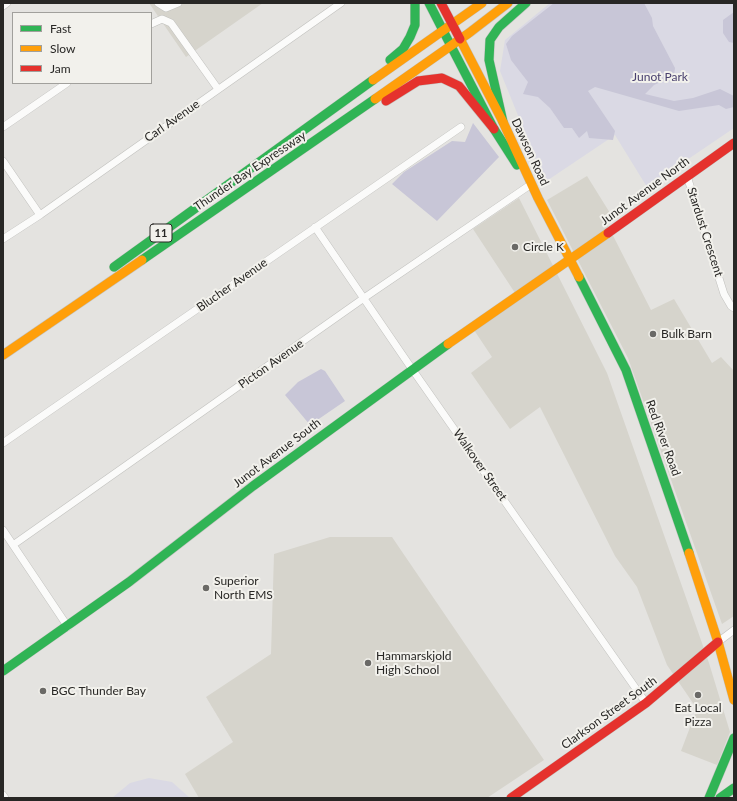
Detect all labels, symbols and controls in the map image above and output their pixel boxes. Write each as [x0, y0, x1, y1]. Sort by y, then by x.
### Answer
legend [12, 12, 152, 84]
text: Fast [50, 21, 71, 36]
text: Slow [50, 41, 75, 56]
text: Jam [50, 61, 71, 76]
park label: Junot Park [632, 70, 688, 84]
street label: Carl Avenue [142, 97, 202, 145]
street label: Dawson Road [508, 116, 552, 188]
street label: Thunder Bay Expressway [191, 128, 309, 214]
street label: Junot Avenue North [598, 154, 692, 228]
street label: Stardust Crescent [684, 185, 726, 279]
road number: 11 [150, 224, 172, 242]
place label: Circle K [523, 240, 564, 254]
marker: Circle K [510, 242, 520, 252]
street label: Blucher Avenue [194, 255, 270, 315]
place label: Bulk Barn [661, 327, 712, 341]
marker: Bulk Barn [648, 329, 658, 339]
street label: Picton Avenue [236, 336, 306, 392]
street label: Red River Road [643, 398, 683, 478]
street label: Junot Avenue South [230, 415, 324, 491]
street label: Walkover Street [450, 426, 510, 504]
place label: Superior North EMS [214, 574, 273, 602]
marker: Superior North EMS [201, 583, 211, 593]
place label: Hammarskjold High School [376, 649, 452, 677]
marker: Hammarskjold High School [363, 658, 373, 668]
street label: Clarkson Street South [558, 673, 660, 753]
place label: BGC Thunder Bay [51, 684, 146, 698]
marker: BGC Thunder Bay [38, 686, 48, 696]
marker: Eat Local Pizza [693, 690, 703, 700]
place label: Eat Local Pizza [674, 701, 722, 729]

